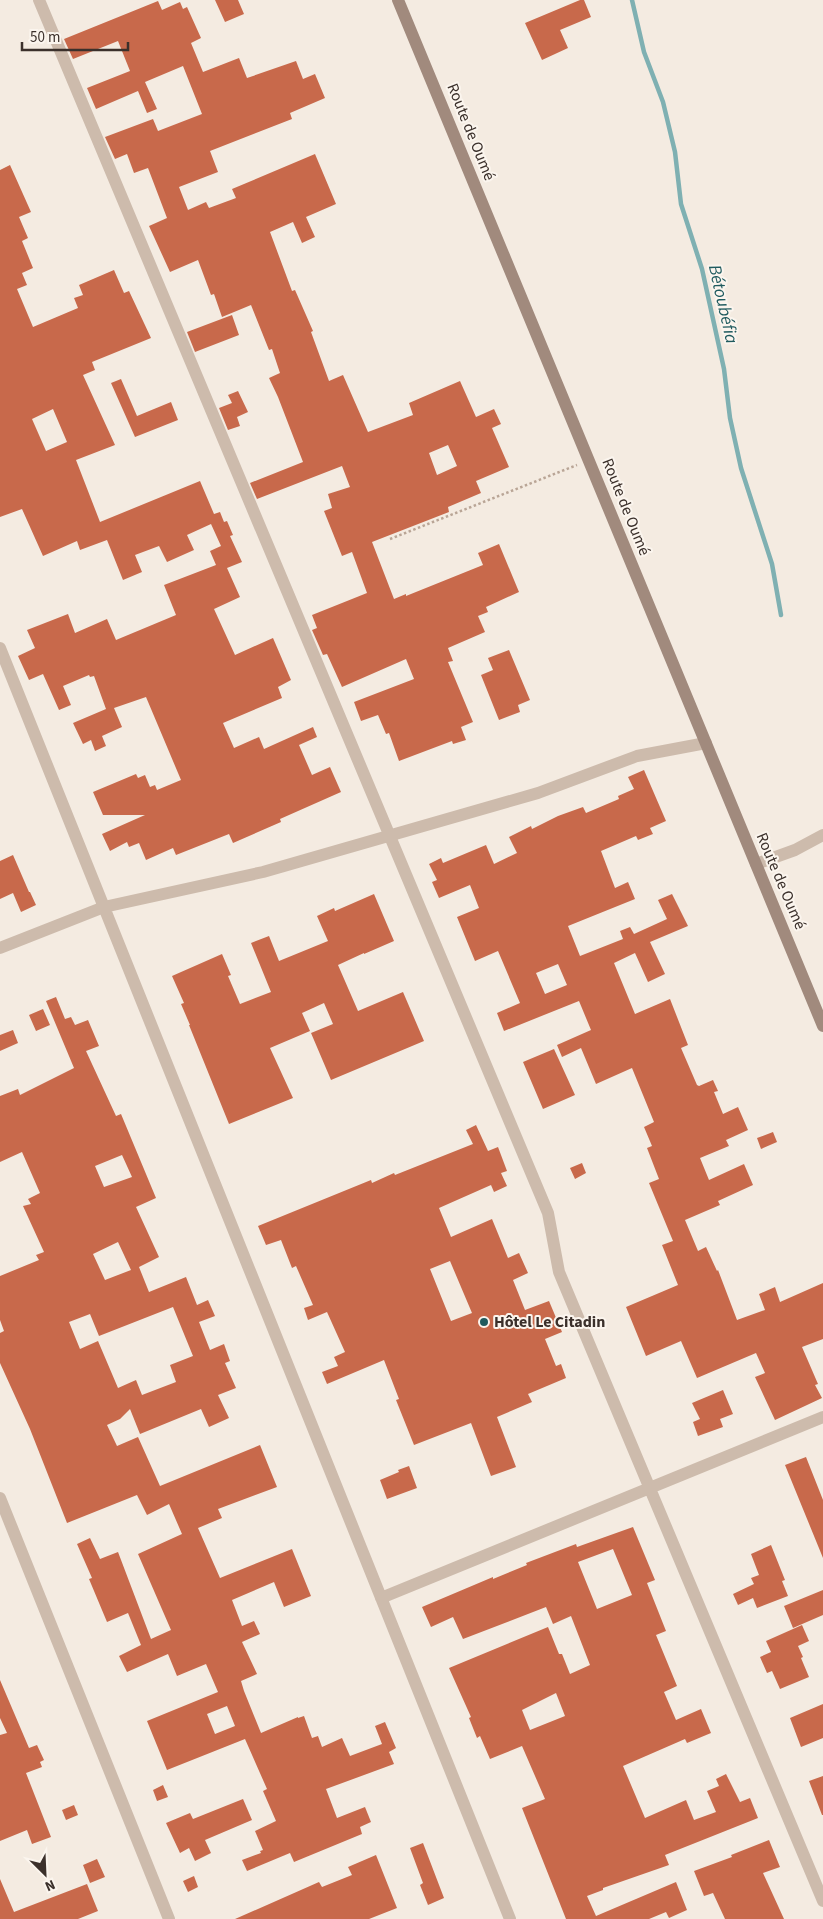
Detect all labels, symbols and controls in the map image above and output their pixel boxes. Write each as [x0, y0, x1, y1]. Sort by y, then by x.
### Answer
scale bar [22, 20, 129, 52]
text: 50 m [30, 27, 60, 48]
street label: Route de Oumé [441, 80, 501, 184]
water label: Bétoubéfia [702, 262, 744, 346]
street label: Route de Oumé [596, 455, 656, 559]
street label: Route de Oumé [751, 829, 811, 933]
place label: Hôtel Le Citadin [494, 1311, 605, 1333]
marker: Hôtel Le Citadin [478, 1316, 490, 1328]
north arrow [20, 1849, 70, 1899]
text: N [42, 1874, 58, 1896]

